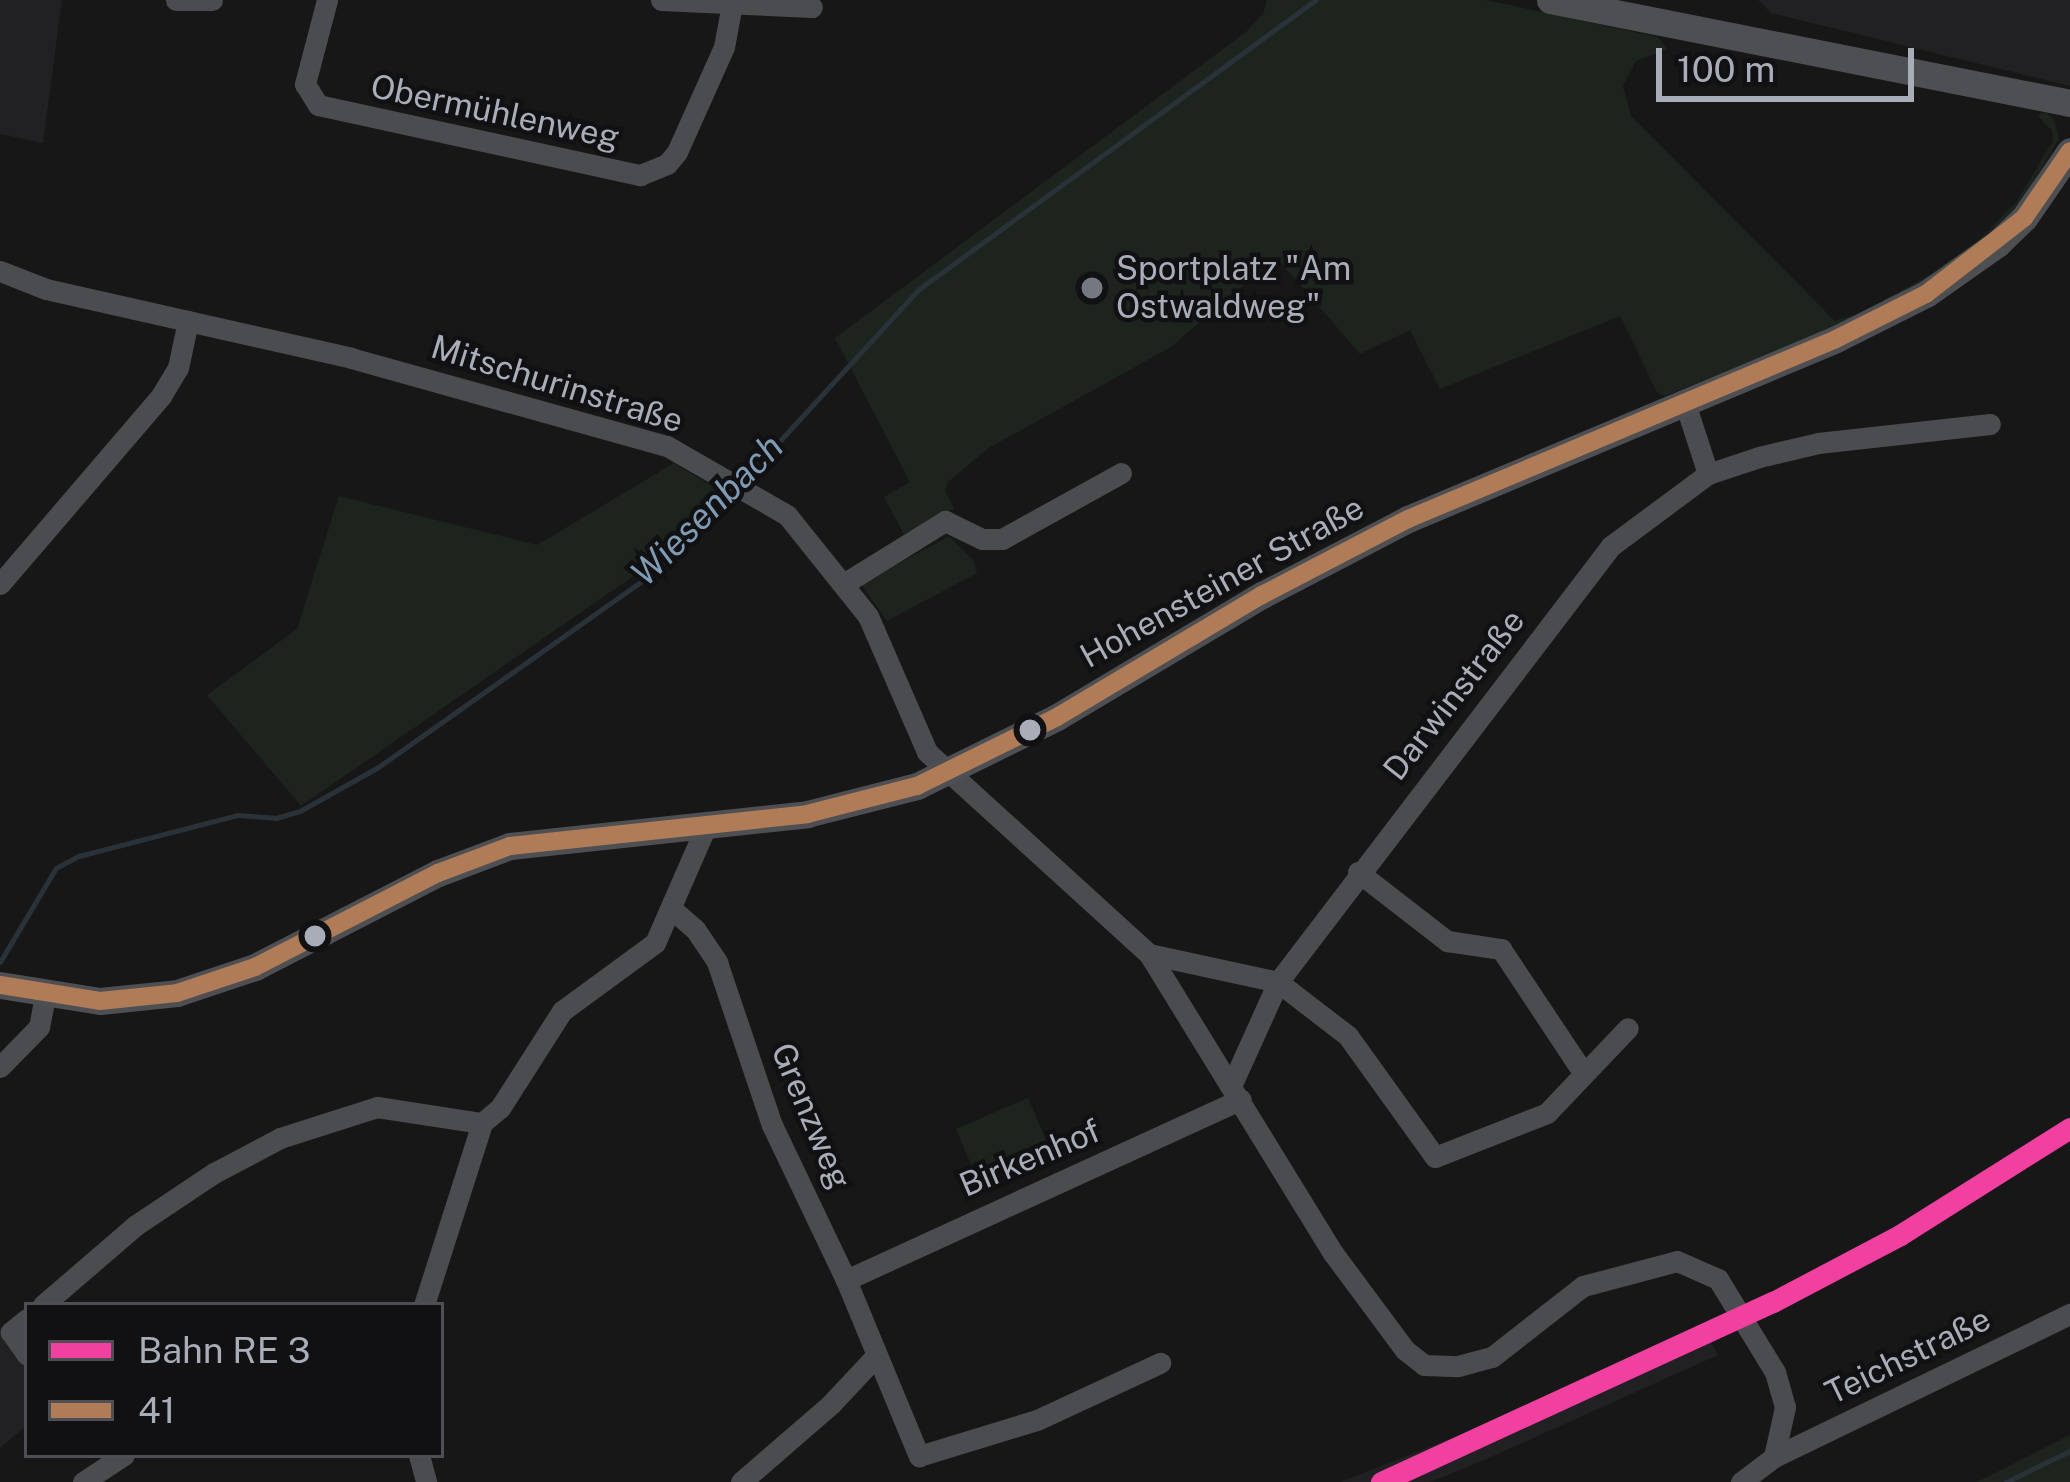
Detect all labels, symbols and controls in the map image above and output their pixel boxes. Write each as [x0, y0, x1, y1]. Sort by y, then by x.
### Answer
scale bar [1662, 24, 1920, 98]
text: 100 m [1677, 48, 1775, 90]
street label: Obermühlenweg [367, 66, 623, 158]
place label: Sportplatz "Am Ostwaldweg" [1116, 249, 1351, 327]
marker: Sportplatz "Am Ostwaldweg" [1079, 275, 1105, 301]
street label: Mitschurinstraße [426, 327, 688, 441]
water label: Wiesenbach [622, 425, 792, 595]
street label: Hohensteiner Straße [1073, 488, 1371, 676]
street label: Darwinstraße [1375, 602, 1533, 788]
unlabelled marker [1019, 719, 1041, 741]
unlabelled marker [304, 925, 326, 947]
street label: Grenzweg [763, 1037, 859, 1195]
street label: Birkenhof [954, 1111, 1106, 1205]
street label: Teichstraße [1819, 1299, 1997, 1413]
legend [24, 1302, 444, 1458]
text: Bahn RE 3 [138, 1329, 310, 1371]
text: 41 [138, 1389, 175, 1431]

